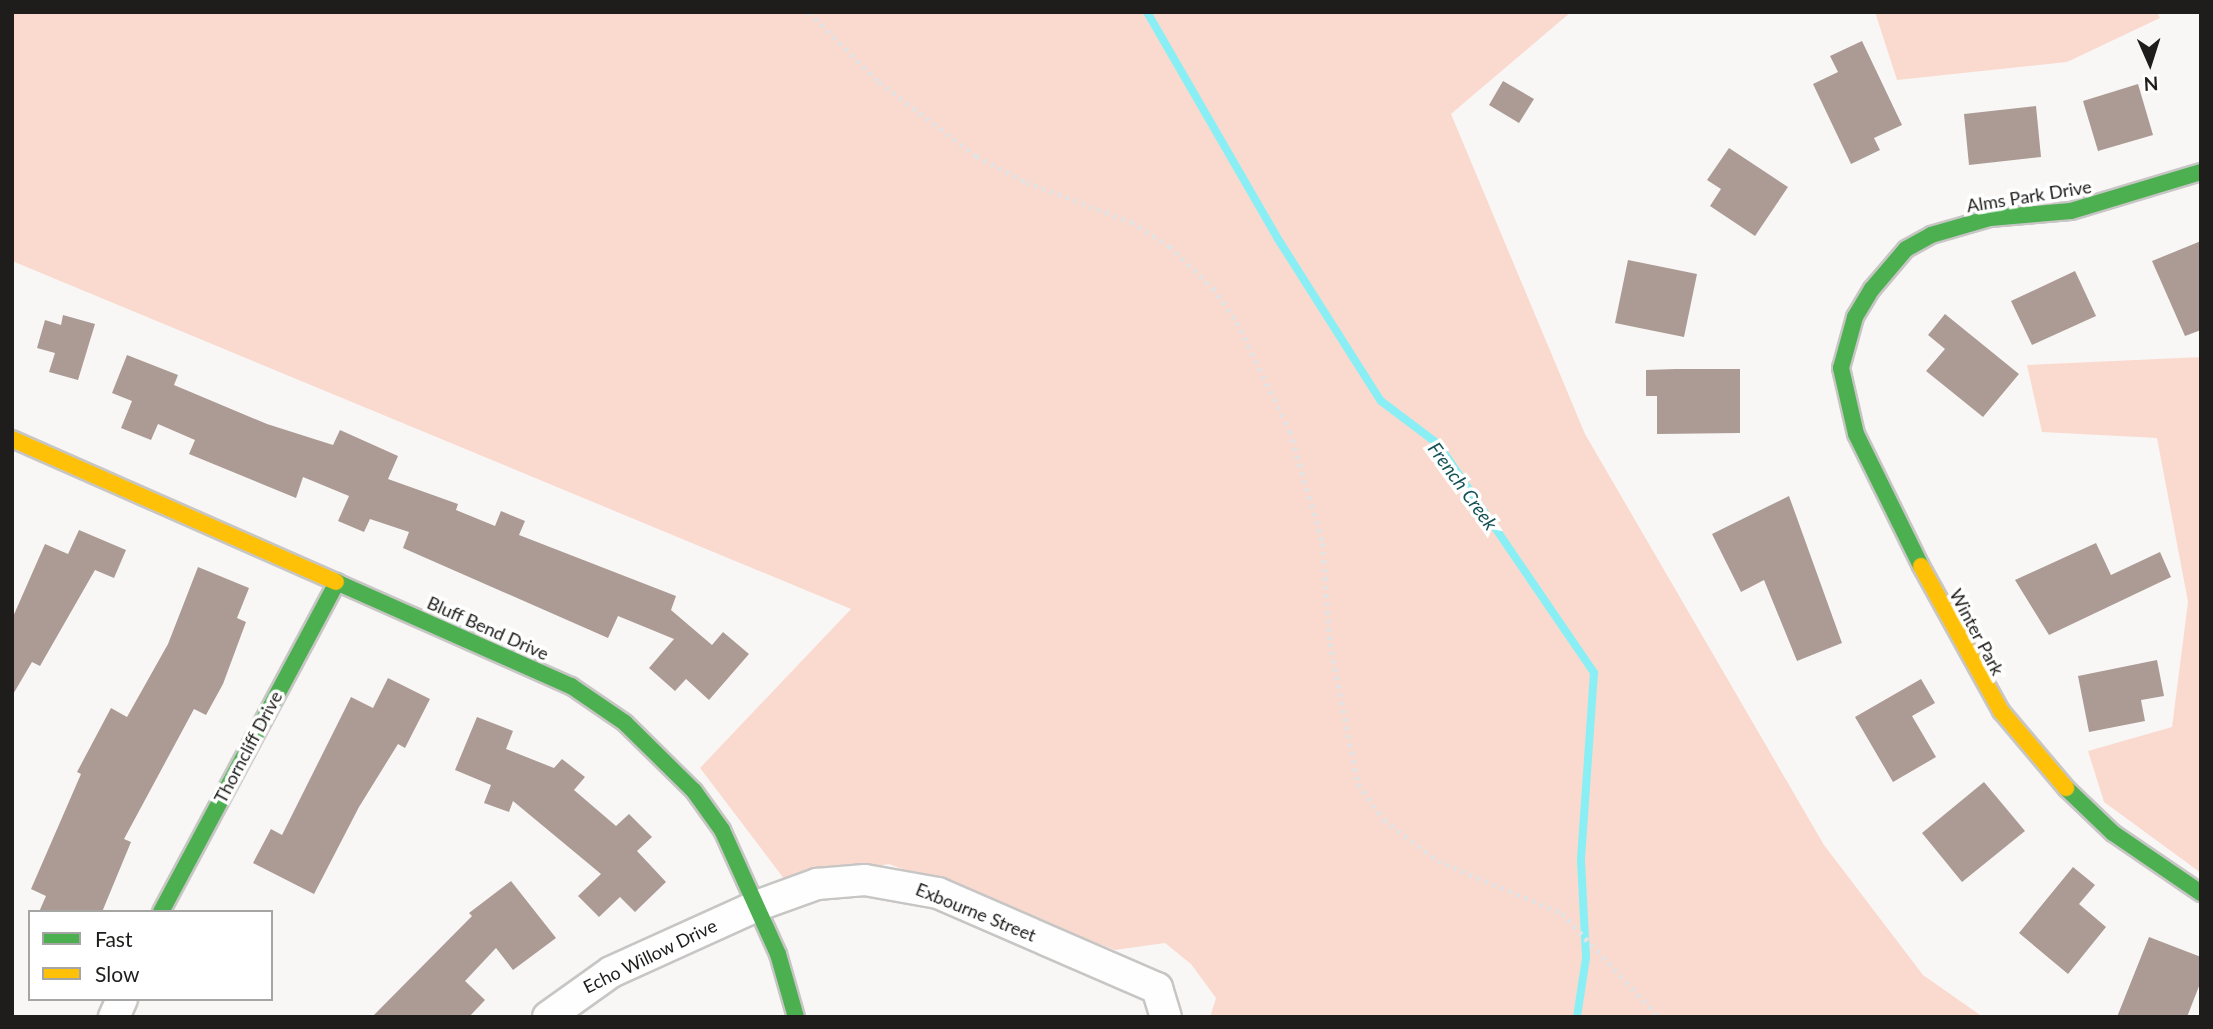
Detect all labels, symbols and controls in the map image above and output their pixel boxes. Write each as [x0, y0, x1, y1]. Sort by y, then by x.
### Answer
north arrow [2115, 28, 2185, 98]
text: N [2143, 73, 2159, 96]
street label: Alms Park Drive [1965, 175, 2093, 217]
water label: French Creek [1424, 438, 1502, 534]
street label: Winter Park [1945, 585, 2009, 679]
street label: Bluff Bend Drive [424, 591, 552, 665]
street label: Thorncliff Drive [209, 687, 287, 807]
street label: Exbourne Street [913, 878, 1039, 946]
legend [28, 910, 273, 1001]
street label: Echo Willow Drive [579, 914, 721, 998]
text: Fast [95, 926, 132, 951]
text: Slow [95, 961, 139, 986]

